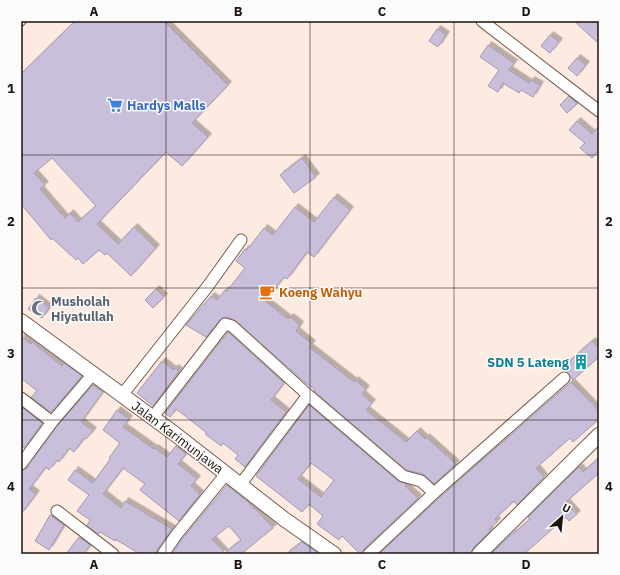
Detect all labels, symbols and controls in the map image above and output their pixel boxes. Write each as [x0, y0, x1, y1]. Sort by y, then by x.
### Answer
text: A [90, 3, 99, 20]
text: B [234, 3, 243, 20]
text: C [378, 3, 387, 20]
text: D [521, 3, 531, 20]
text: 1 [7, 80, 15, 97]
text: 1 [605, 80, 613, 97]
supermarket icon: Hardys Malls [106, 96, 124, 114]
place label: Hardys Malls [127, 97, 206, 114]
text: 2 [7, 213, 15, 230]
text: 2 [605, 213, 613, 230]
cafe icon: Koeng Wahyu [258, 283, 276, 301]
place label: Koeng Wahyu [279, 284, 362, 301]
place label: Musholah Hiyatullah [51, 293, 114, 325]
mosque icon: Musholah Hiyatullah [30, 299, 48, 317]
text: 3 [7, 345, 15, 362]
text: 3 [605, 345, 613, 362]
building icon: SDN 5 Lateng [572, 353, 590, 371]
place label: SDN 5 Lateng [487, 354, 570, 371]
street label: Jalan Karimunjawa [128, 397, 227, 477]
text: 4 [7, 478, 15, 495]
text: 4 [605, 478, 613, 495]
north arrow [542, 497, 582, 537]
text: U [560, 500, 573, 516]
text: A [90, 556, 99, 573]
text: B [234, 556, 243, 573]
text: C [378, 556, 387, 573]
text: D [521, 556, 531, 573]

